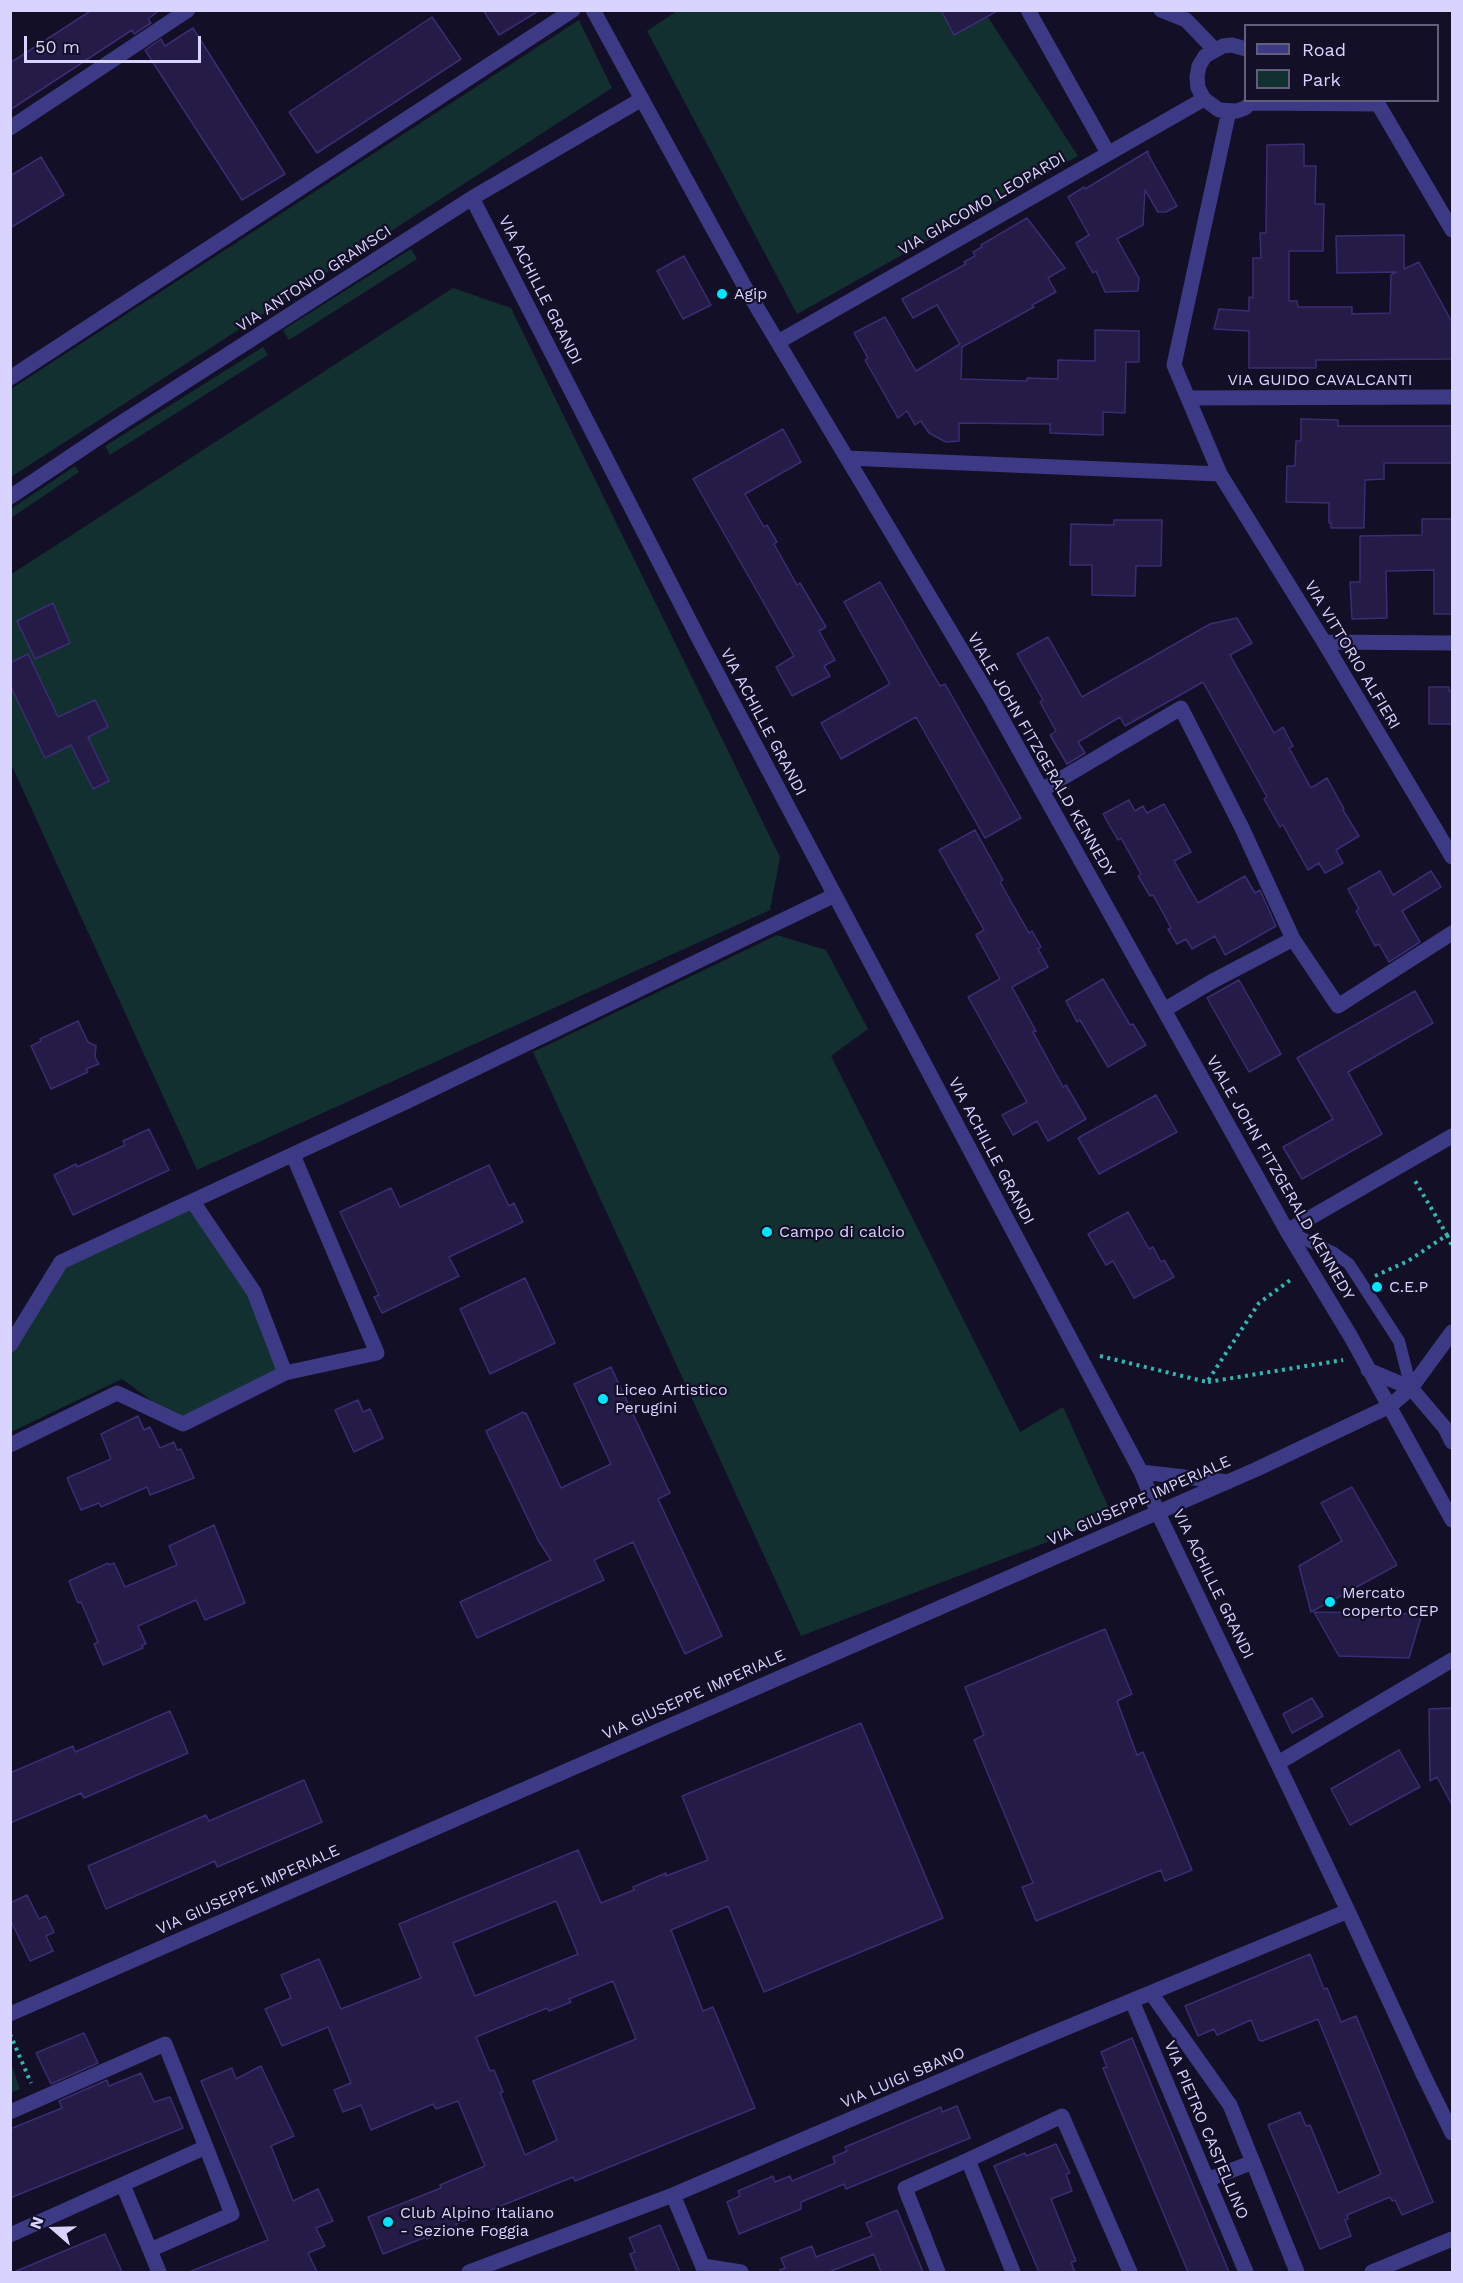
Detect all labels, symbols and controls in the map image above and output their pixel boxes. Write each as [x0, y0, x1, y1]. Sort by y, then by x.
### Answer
scale bar [27, 24, 204, 62]
legend [1244, 24, 1439, 102]
text: 50 m [35, 36, 80, 57]
text: Road [1302, 39, 1346, 60]
text: Park [1302, 69, 1341, 90]
street label: VIA GIACOMO LEOPARDI [895, 148, 1069, 260]
street label: VIA ACHILLE GRANDI [494, 212, 586, 368]
street label: VIA ANTONIO GRAMSCI [233, 222, 395, 336]
place label: Agip [734, 284, 767, 304]
marker: Agip [715, 287, 729, 301]
street label: VIA GUIDO CAVALCANTI [1227, 370, 1413, 390]
street label: VIA VITTORIO ALFIERI [1300, 577, 1404, 733]
street label: VIALE JOHN FITZGERALD KENNEDY [963, 629, 1119, 881]
street label: VIA ACHILLE GRANDI [716, 645, 810, 799]
street label: VIALE JOHN FITZGERALD KENNEDY [1202, 1052, 1358, 1304]
street label: VIA ACHILLE GRANDI [944, 1074, 1038, 1228]
place label: Campo di calcio [779, 1222, 905, 1242]
marker: Campo di calcio [760, 1225, 774, 1239]
place label: C.E.P [1389, 1277, 1428, 1297]
marker: C.E.P [1370, 1280, 1384, 1294]
place label: Liceo Artistico Perugini [615, 1380, 728, 1418]
marker: Liceo Artistico Perugini [596, 1392, 610, 1406]
street label: VIA GIUSEPPE IMPERIALE [1044, 1452, 1234, 1550]
street label: VIA ACHILLE GRANDI [1168, 1506, 1258, 1662]
place label: Mercato coperto CEP [1342, 1583, 1439, 1621]
marker: Mercato coperto CEP [1323, 1595, 1337, 1609]
street label: VIA GIUSEPPE IMPERIALE [599, 1646, 789, 1744]
street label: VIA GIUSEPPE IMPERIALE [153, 1841, 343, 1939]
street label: VIA PIETRO CASTELLINO [1160, 2038, 1252, 2222]
street label: VIA LUIGI SBANO [838, 2043, 968, 2113]
north arrow [24, 2199, 84, 2259]
place label: Club Alpino Italiano - Sezione Foggia [400, 2203, 554, 2241]
text: N [26, 2214, 48, 2232]
marker: Club Alpino Italiano - Sezione Foggia [381, 2215, 395, 2229]

